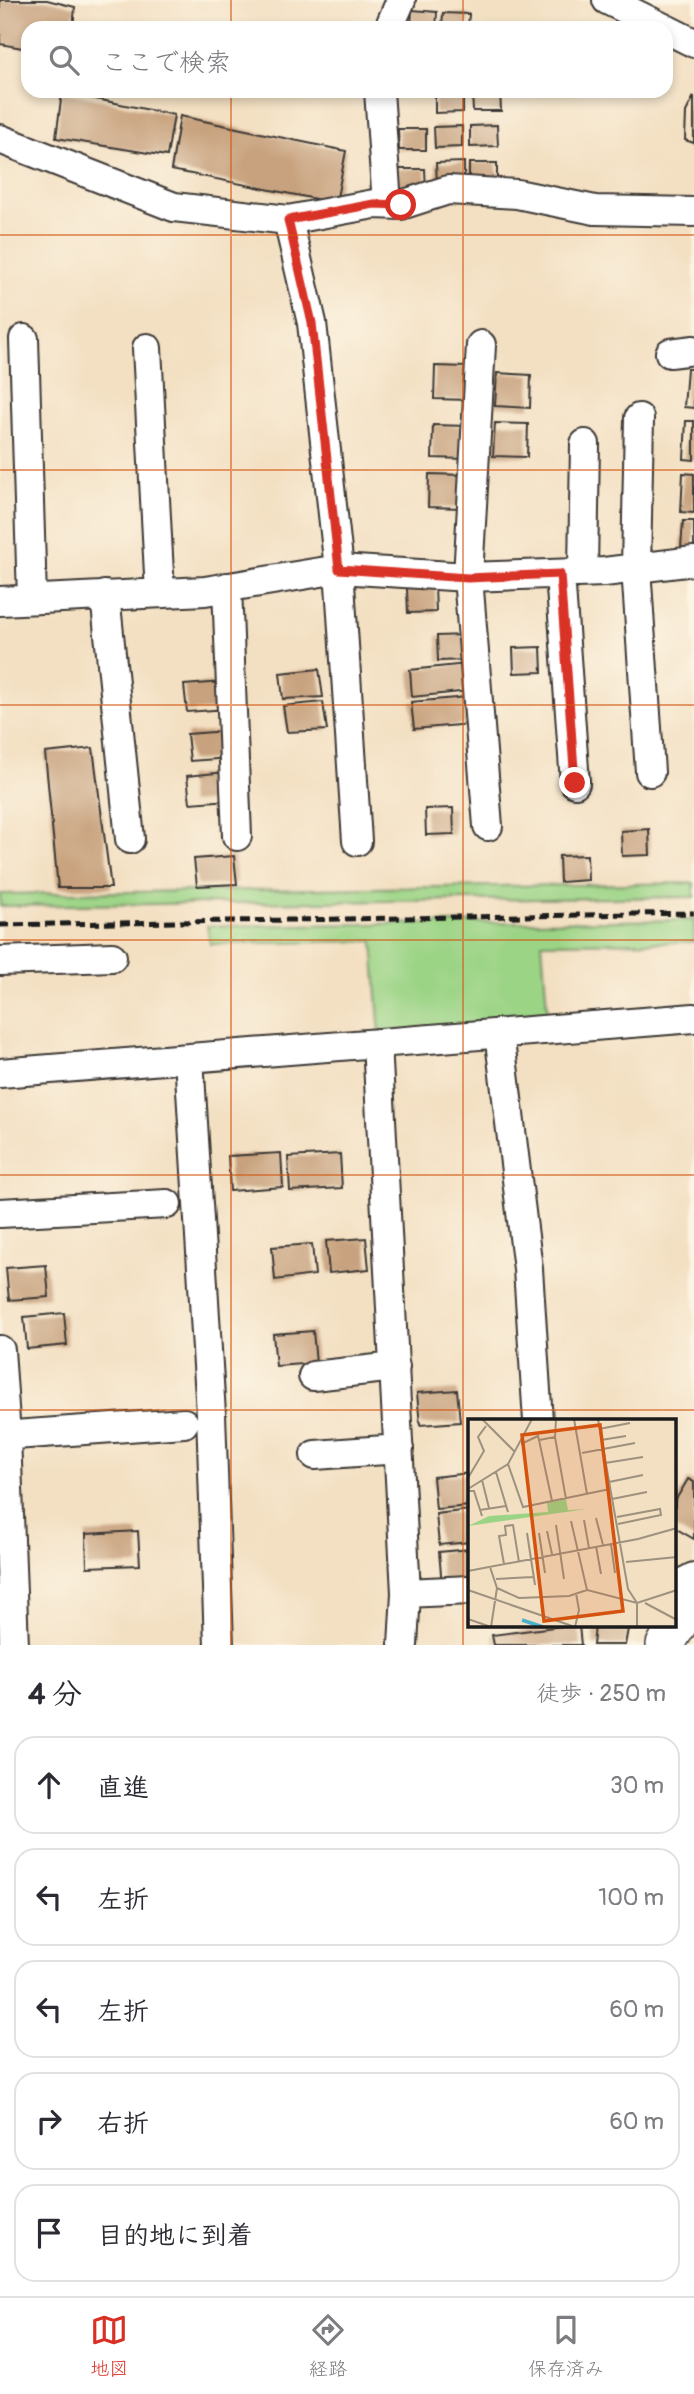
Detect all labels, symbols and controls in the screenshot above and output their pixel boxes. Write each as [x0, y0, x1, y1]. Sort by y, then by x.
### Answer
search box [21, 21, 673, 98]
icon: search [45, 41, 83, 79]
text: ここで検索 [101, 47, 231, 79]
route start [385, 189, 416, 220]
route end [559, 767, 590, 798]
inset map [468, 1419, 676, 1628]
text: 4 分 [28, 1676, 82, 1713]
text: 徒歩 · 250 m [536, 1679, 666, 1708]
icon: ahead [30, 1766, 68, 1804]
text: 30 m [610, 1771, 664, 1800]
text: 直進 [97, 1772, 149, 1804]
icon: left [30, 1878, 68, 1916]
text: 100 m [598, 1883, 664, 1912]
text: 左折 [97, 1884, 149, 1916]
icon: left [30, 1990, 68, 2028]
text: 60 m [609, 1995, 664, 2024]
text: 左折 [97, 1996, 149, 2028]
icon: right [30, 2102, 68, 2140]
text: 60 m [609, 2107, 664, 2136]
text: 右折 [97, 2108, 149, 2140]
icon: arrive [30, 2214, 68, 2252]
text: 目的地に到着 [97, 2220, 253, 2252]
tab: 地図 [90, 2311, 128, 2381]
tab: 経路 [309, 2311, 347, 2381]
tab: 保存済み [528, 2311, 604, 2381]

